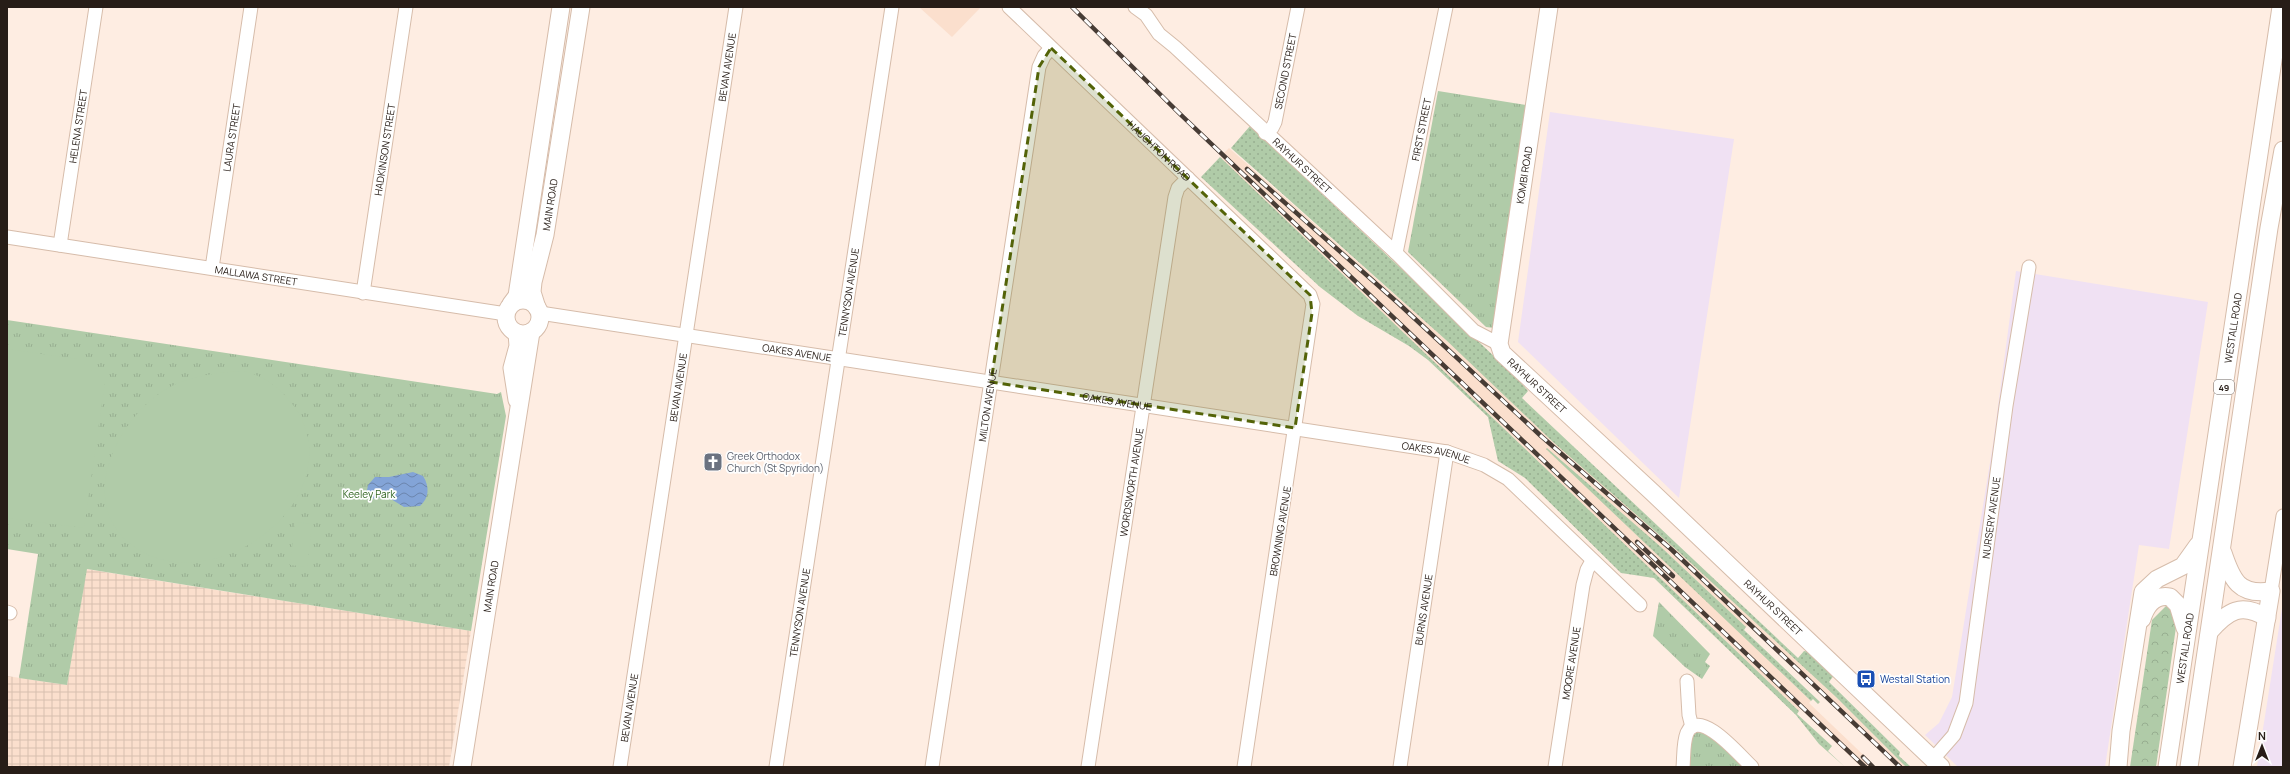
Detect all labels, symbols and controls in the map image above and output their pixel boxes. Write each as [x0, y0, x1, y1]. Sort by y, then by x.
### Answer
street label: BEVAN AVENUE [715, 31, 739, 102]
street label: SECOND STREET [1271, 32, 1300, 111]
street label: HELENA STREET [65, 88, 90, 164]
street label: FIRST STREET [1408, 97, 1434, 162]
street label: LAURA STREET [220, 102, 244, 172]
street label: HADKINSON STREET [371, 102, 398, 197]
street label: HAUGHTON ROAD [1125, 117, 1194, 185]
street label: RAYHUR STREET [1270, 135, 1335, 196]
street label: KOMBI ROAD [1513, 145, 1536, 205]
street label: MAIN ROAD [539, 177, 561, 232]
street label: TENNYSON AVENUE [835, 247, 862, 338]
street label: MALLAWA STREET [214, 262, 298, 289]
street label: WESTALL ROAD [2221, 291, 2245, 364]
street label: OAKES AVENUE [761, 340, 833, 365]
street label: BEVAN AVENUE [666, 352, 690, 423]
street label: RAYHUR STREET [1505, 355, 1570, 416]
street label: MILTON AVENUE [975, 367, 1000, 443]
road number: 49 [2214, 380, 2234, 394]
street label: OAKES AVENUE [1082, 389, 1153, 414]
street label: WORDSWORTH AVENUE [1116, 427, 1147, 538]
street label: OAKES AVENUE [1401, 438, 1473, 467]
place label: Greek Orthodox Church (St Spyridon) [727, 449, 824, 475]
church icon: Greek Orthodox Church (St Spyridon) [702, 451, 724, 473]
street label: NURSERY AVENUE [1979, 476, 2003, 560]
street label: BROWNING AVENUE [1266, 485, 1294, 577]
park label: Keeley Park [343, 487, 396, 501]
street label: MAIN ROAD [480, 559, 502, 613]
street label: TENNYSON AVENUE [786, 567, 813, 658]
street label: BURNS AVENUE [1411, 573, 1436, 646]
street label: RAYHUR STREET [1741, 576, 1805, 639]
street label: WESTALL ROAD [2173, 612, 2197, 685]
street label: MOORE AVENUE [1558, 625, 1584, 701]
bus stop icon: Westall Station [1855, 668, 1877, 690]
street label: BEVAN AVENUE [617, 672, 641, 743]
place label: Westall Station [1880, 672, 1950, 686]
north arrow [2242, 726, 2282, 766]
text: N [2258, 728, 2266, 743]

